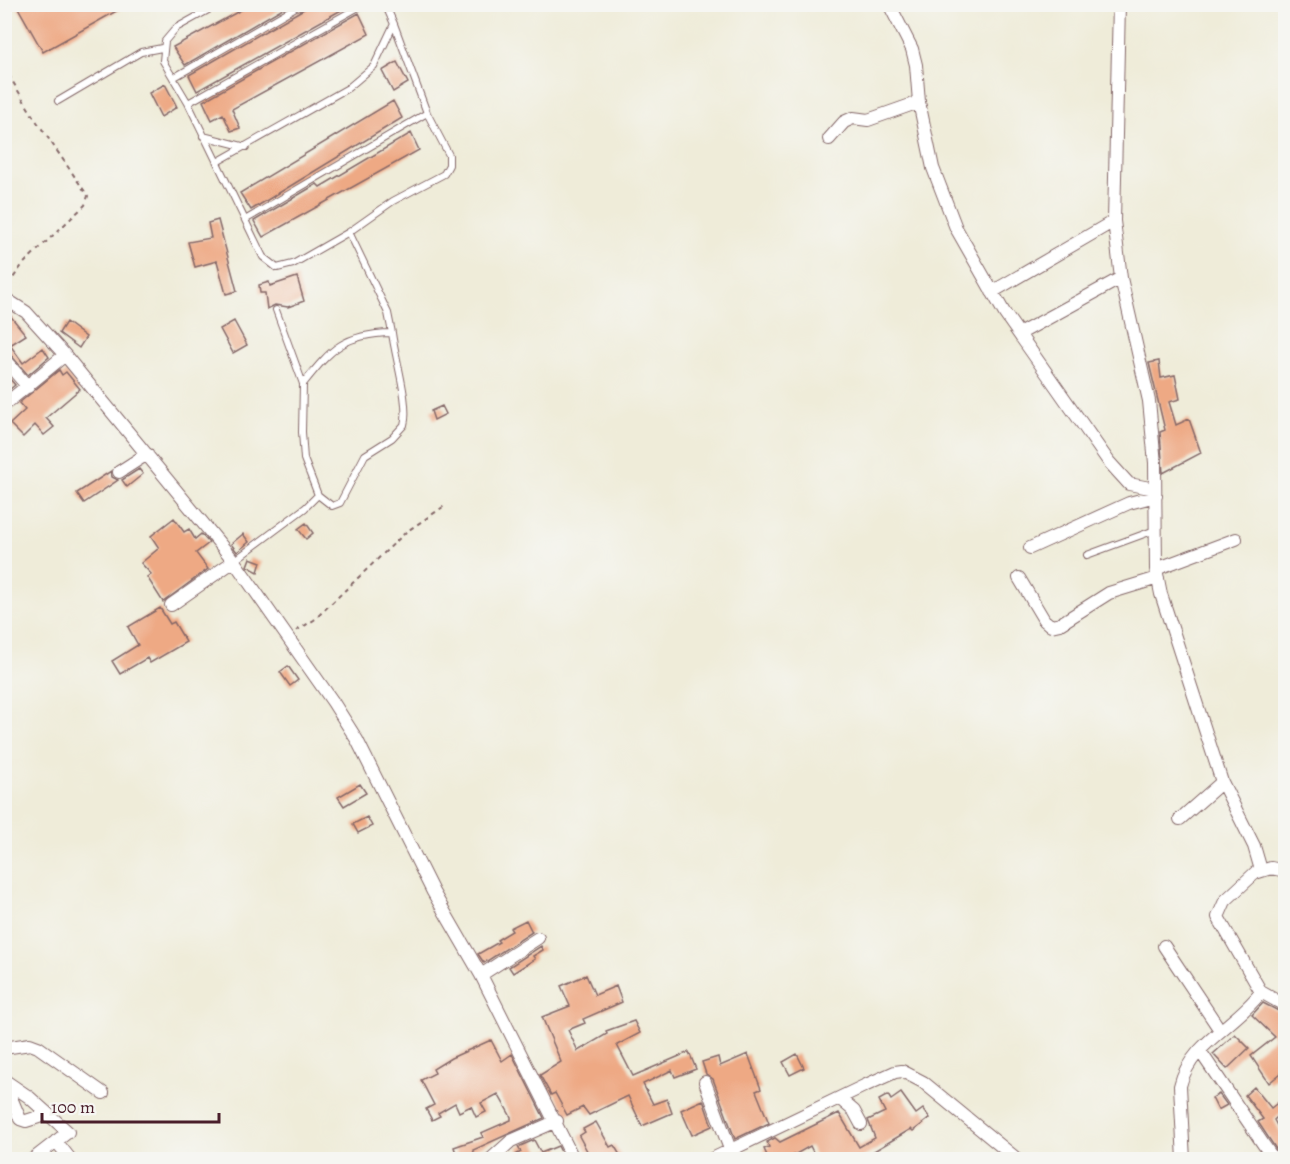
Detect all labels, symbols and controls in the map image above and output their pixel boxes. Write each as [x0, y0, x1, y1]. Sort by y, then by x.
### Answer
scale bar [42, 1086, 219, 1124]
text: 100 m [51, 1095, 95, 1119]

